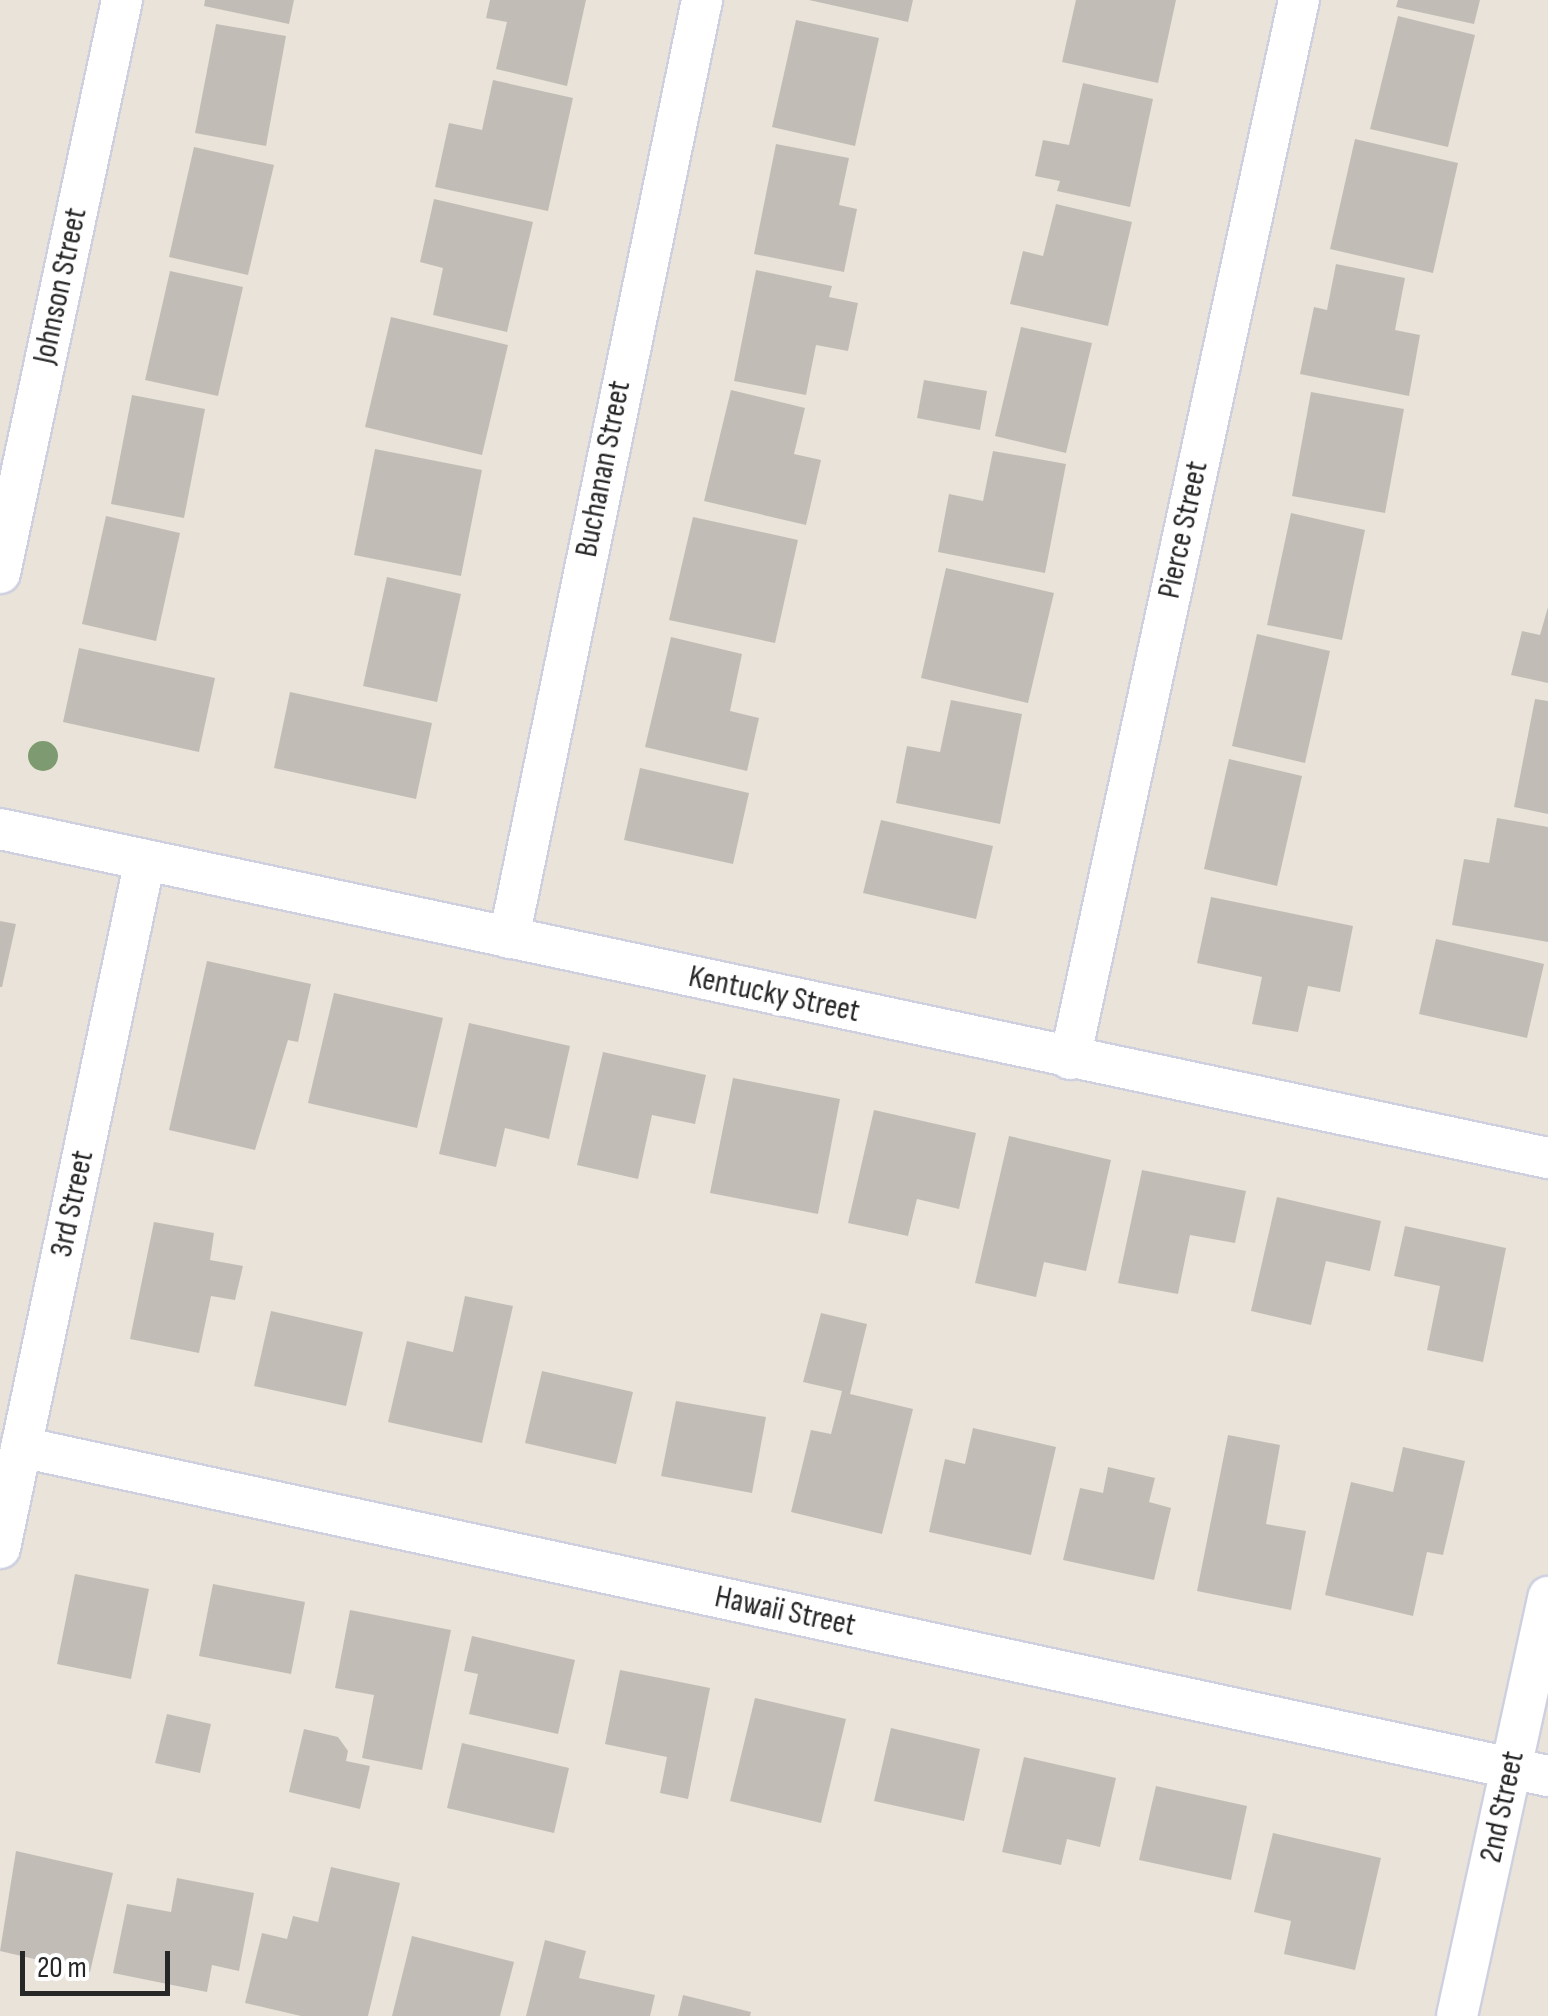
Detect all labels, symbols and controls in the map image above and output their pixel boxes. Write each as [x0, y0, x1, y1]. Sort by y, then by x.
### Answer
street label: Johnson Street [26, 205, 96, 367]
street label: Buchanan Street [568, 378, 640, 560]
street label: Pierce Street [1151, 458, 1217, 602]
street label: Kentucky Street [685, 958, 863, 1032]
street label: 3rd Street [43, 1147, 103, 1261]
street label: Hawaii Street [711, 1578, 859, 1646]
street label: 2nd Street [1472, 1748, 1534, 1866]
scale bar [25, 1931, 175, 1993]
text: 20 m [37, 1950, 87, 1986]

